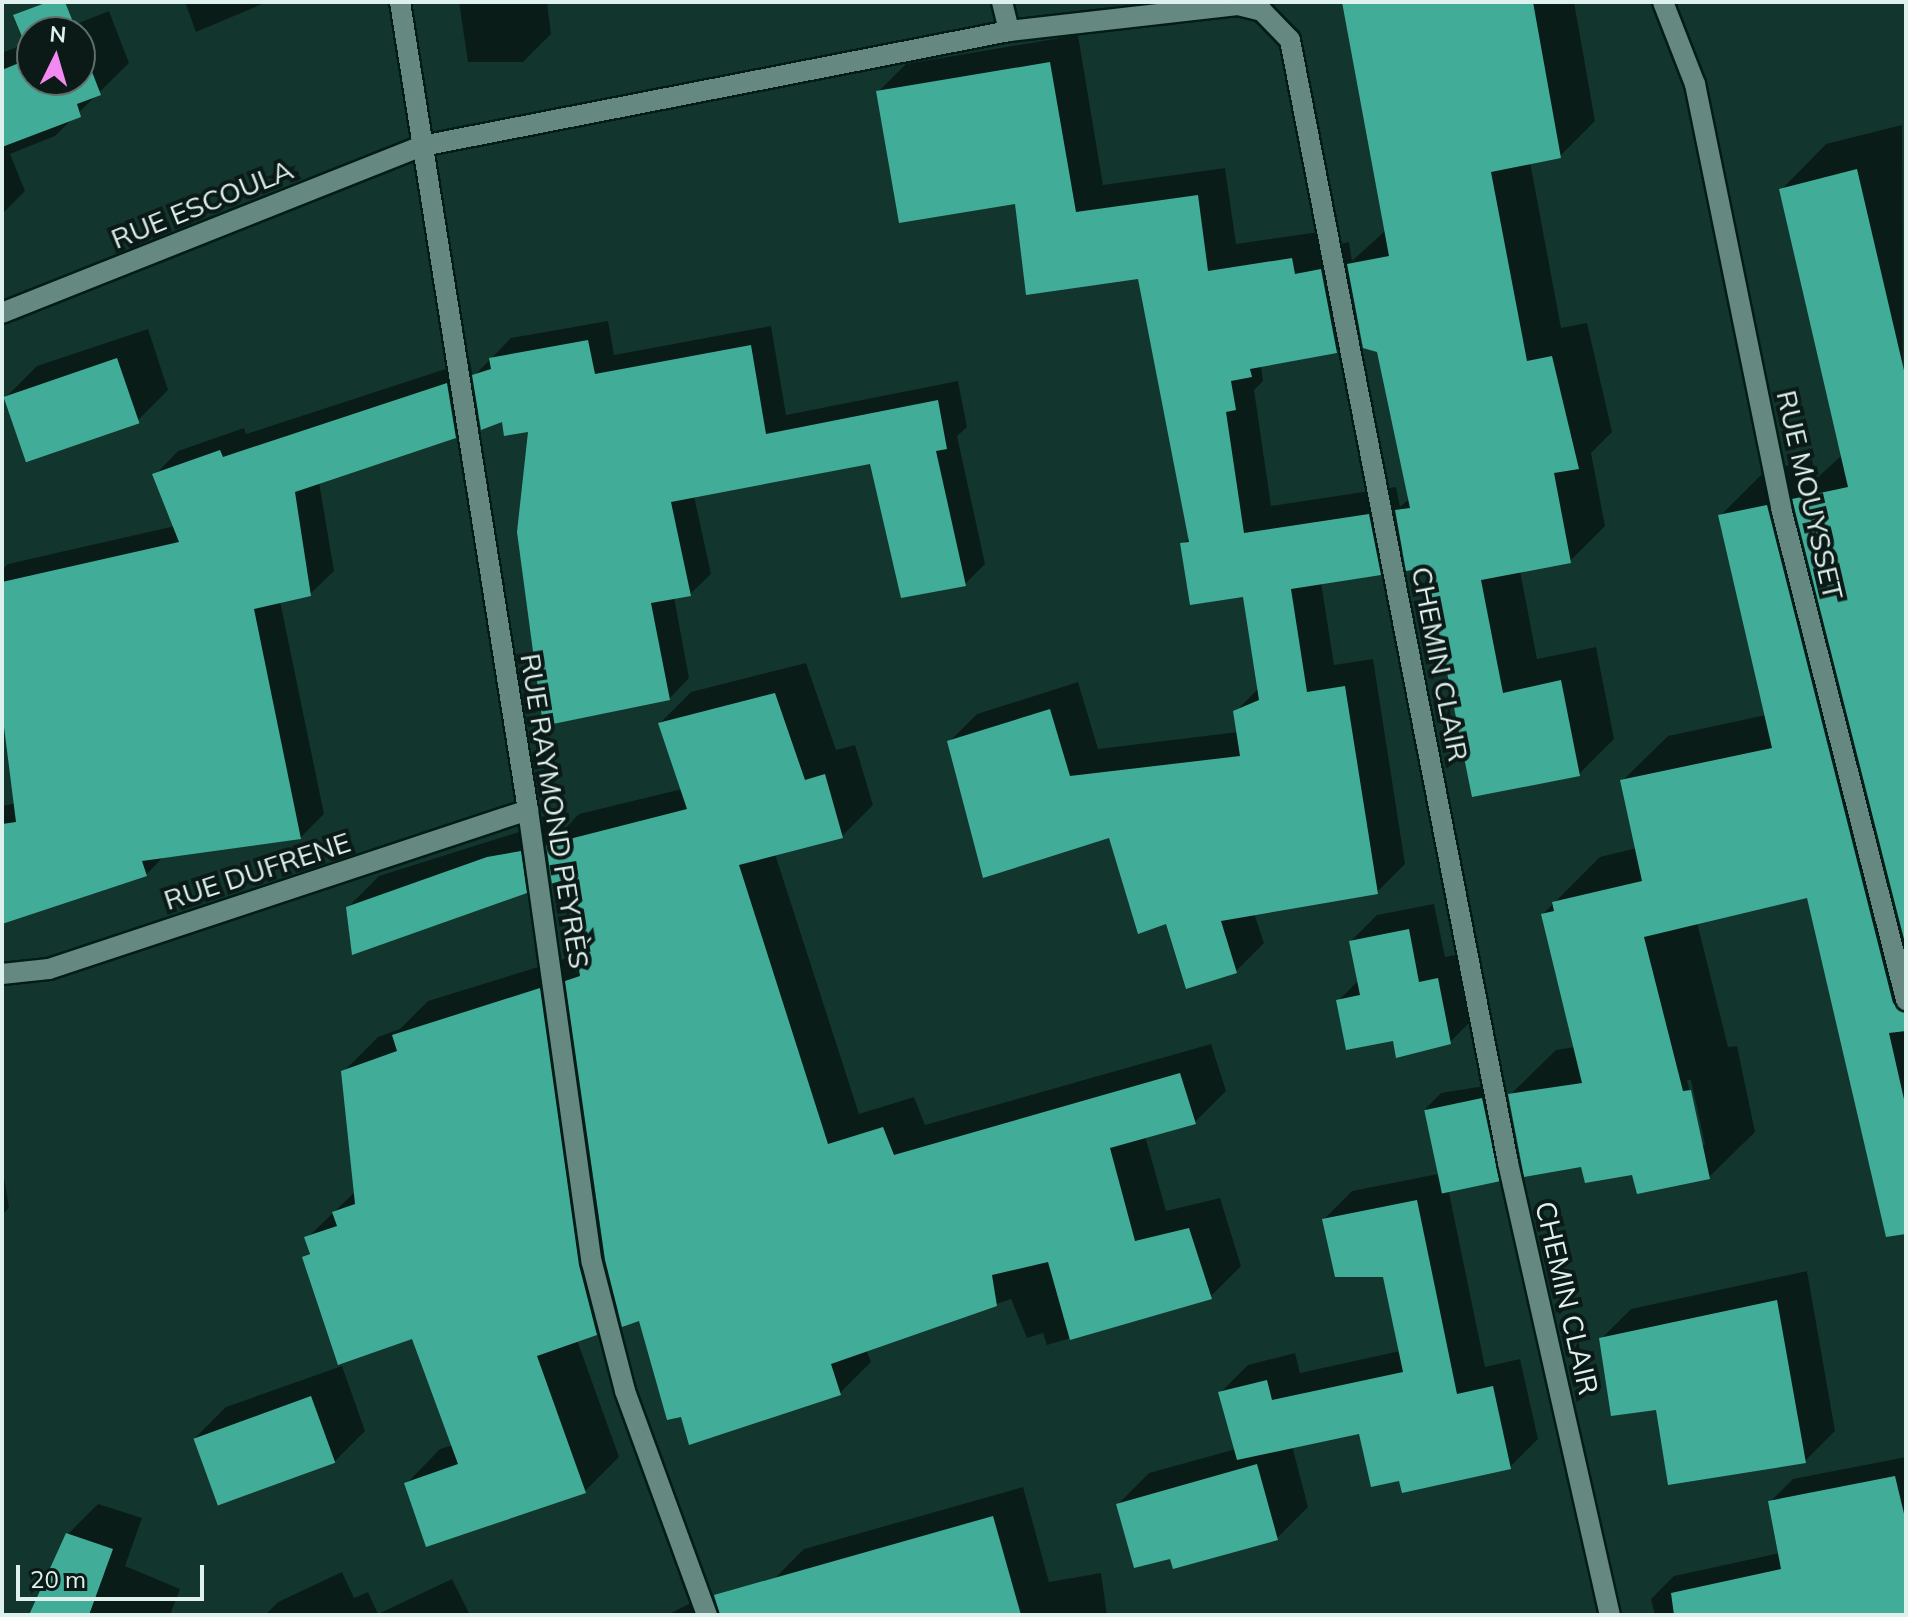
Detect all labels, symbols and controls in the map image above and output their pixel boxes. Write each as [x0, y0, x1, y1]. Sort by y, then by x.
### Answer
north arrow [16, 16, 96, 96]
text: N [48, 19, 67, 49]
street label: RUE ESCOULA [106, 152, 298, 256]
street label: RUE MOUYSSET [1770, 387, 1850, 603]
street label: CHEMIN CLAIR [1405, 564, 1475, 764]
street label: RUE RAYMOND PEYRÈS [513, 651, 597, 971]
street label: RUE DUFRENE [160, 825, 354, 917]
street label: CHEMIN CLAIR [1528, 1198, 1606, 1398]
scale bar [20, 1549, 208, 1599]
text: 20 m [30, 1564, 86, 1594]

